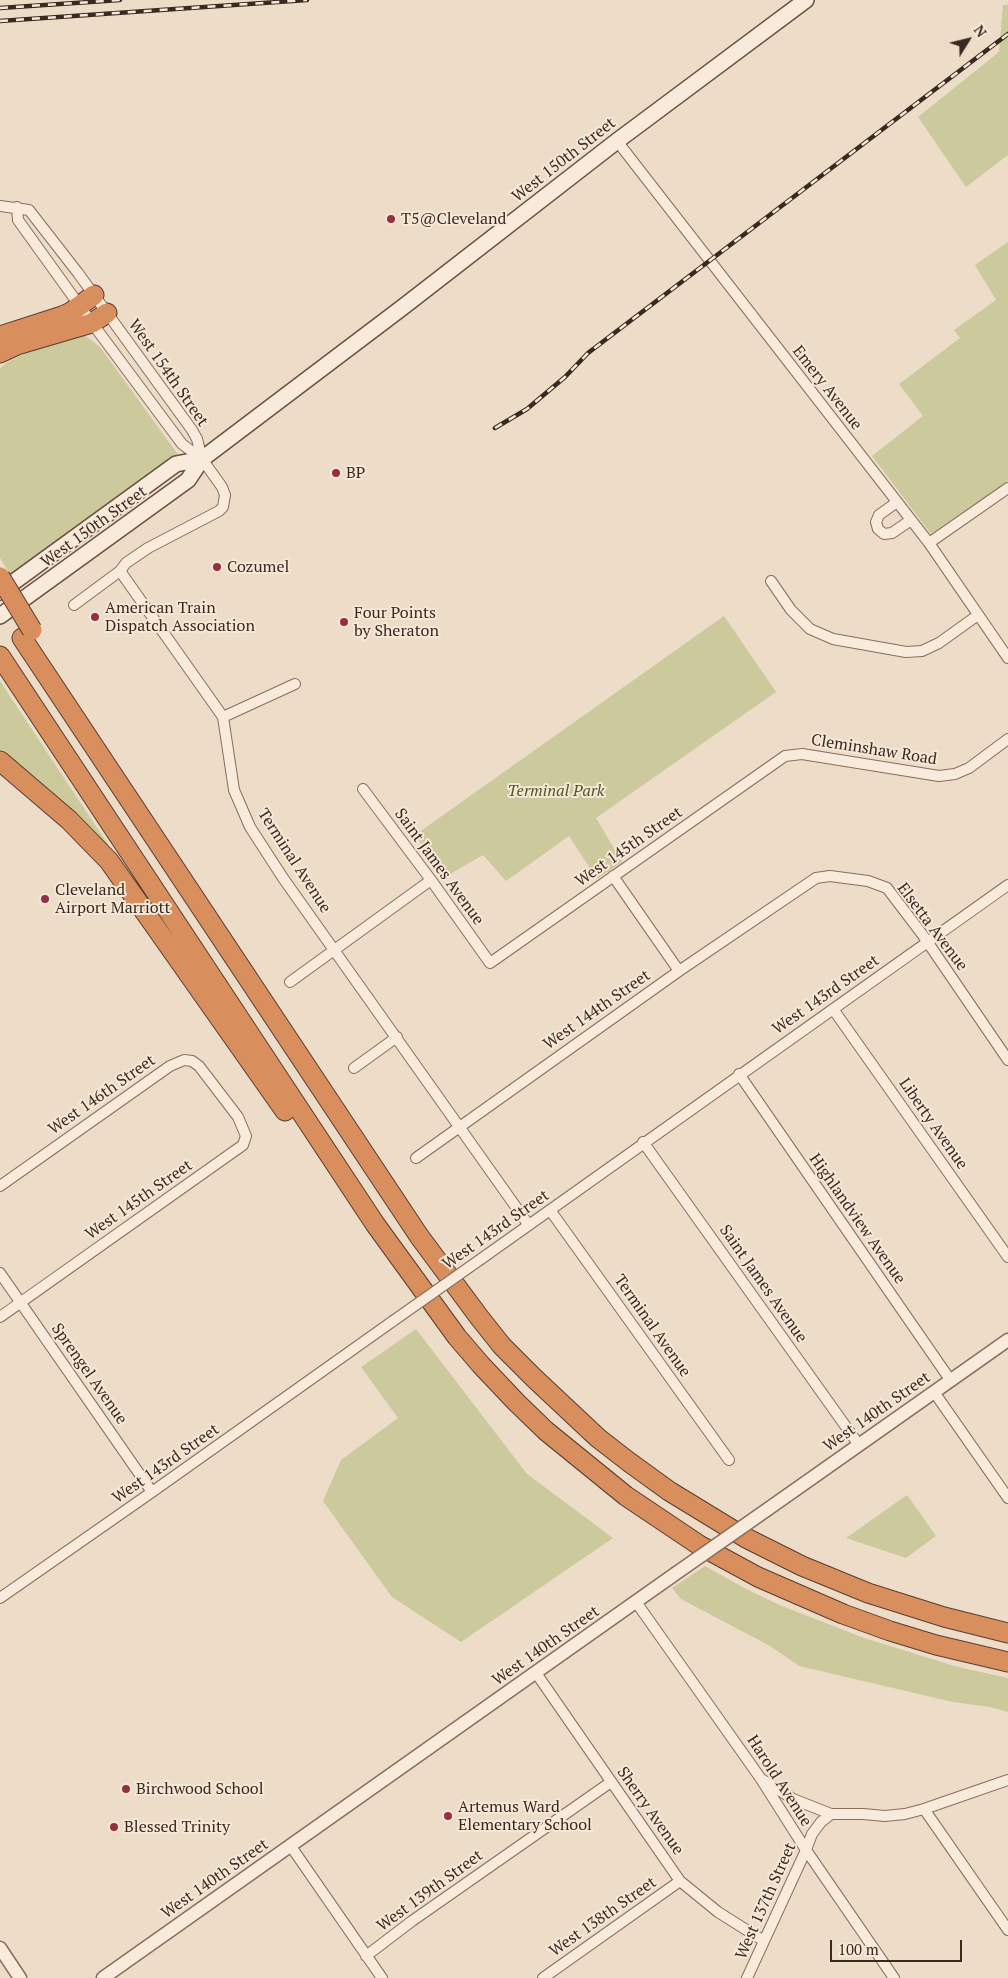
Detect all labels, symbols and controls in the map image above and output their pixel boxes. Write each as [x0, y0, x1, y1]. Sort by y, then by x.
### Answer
north arrow [943, 15, 993, 65]
text: N [970, 21, 991, 41]
street label: West 150th Street [508, 114, 620, 206]
place label: T5@Cleveland [401, 209, 506, 229]
marker: T5@Cleveland [385, 213, 397, 225]
street label: West 154th Street [124, 316, 212, 430]
street label: Emery Avenue [788, 342, 866, 434]
place label: BP [346, 463, 365, 483]
marker: BP [330, 467, 342, 479]
street label: West 150th Street [37, 482, 151, 572]
place label: Cozumel [227, 557, 289, 577]
marker: Cozumel [211, 561, 223, 573]
place label: American Train Dispatch Association [105, 598, 255, 636]
place label: Four Points by Sheraton [354, 603, 439, 641]
marker: American Train Dispatch Association [89, 611, 101, 623]
marker: Four Points by Sheraton [338, 616, 350, 628]
street label: Cleminshaw Road [810, 731, 938, 769]
park label: Terminal Park [507, 781, 605, 801]
street label: West 145th Street [572, 803, 686, 891]
street label: Terminal Avenue [253, 805, 335, 917]
street label: Saint James Avenue [390, 805, 488, 929]
street label: Elsetta Avenue [893, 879, 971, 975]
place label: Cleveland Airport Marriott [55, 880, 170, 918]
marker: Cleveland Airport Marriott [39, 893, 51, 905]
street label: West 143rd Street [769, 951, 883, 1039]
street label: West 144th Street [540, 966, 654, 1054]
street label: West 146th Street [45, 1051, 159, 1139]
street label: Liberty Avenue [895, 1075, 971, 1173]
street label: Highlandview Avenue [805, 1150, 909, 1288]
street label: West 145th Street [82, 1156, 196, 1244]
street label: West 143rd Street [439, 1186, 553, 1274]
street label: Saint James Avenue [715, 1221, 811, 1347]
street label: Terminal Avenue [610, 1271, 694, 1381]
street label: Sprengel Avenue [47, 1320, 131, 1428]
street label: West 140th Street [820, 1368, 934, 1456]
street label: West 143rd Street [109, 1420, 223, 1508]
street label: West 140th Street [489, 1602, 603, 1690]
street label: Harold Avenue [742, 1732, 816, 1830]
street label: Sherry Avenue [613, 1763, 687, 1859]
place label: Birchwood School [136, 1779, 264, 1799]
marker: Birchwood School [120, 1783, 132, 1795]
place label: Artemus Ward Elementary School [458, 1797, 592, 1835]
marker: Artemus Ward Elementary School [442, 1810, 454, 1822]
place label: Blessed Trinity [124, 1817, 230, 1837]
marker: Blessed Trinity [108, 1821, 120, 1833]
street label: West 140th Street [158, 1835, 272, 1923]
street label: West 137th Street [732, 1840, 800, 1962]
street label: West 139th Street [373, 1846, 487, 1936]
street label: West 138th Street [546, 1873, 660, 1961]
scale bar [833, 1930, 966, 1962]
text: 100 m [838, 1939, 879, 1959]

